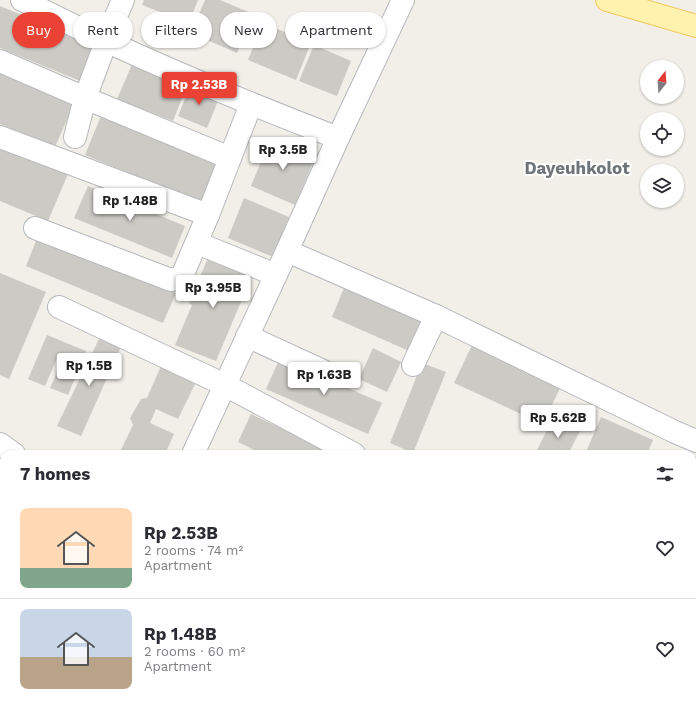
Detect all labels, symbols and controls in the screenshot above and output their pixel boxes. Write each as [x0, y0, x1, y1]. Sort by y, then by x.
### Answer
chip: Buy [12, 12, 65, 48]
chip: Rent [73, 12, 133, 48]
chip: Filters [141, 12, 212, 48]
chip: New [220, 12, 277, 48]
chip: Apartment [285, 12, 386, 48]
north arrow [640, 60, 684, 104]
map controls [640, 60, 684, 208]
pin: Rp 2.53B [158, 72, 240, 106]
text: Rp 2.53B [171, 77, 227, 92]
button: locate [640, 112, 684, 156]
pin: Rp 3.5B [246, 137, 320, 171]
text: Rp 3.5B [259, 142, 307, 157]
district label: Dayeuhkolot [524, 158, 630, 178]
button: layers [640, 164, 684, 208]
pin: Rp 1.48B [89, 188, 171, 222]
text: Rp 1.48B [102, 193, 158, 208]
pin: Rp 3.95B [172, 275, 254, 309]
text: Rp 3.95B [185, 280, 241, 295]
pin: Rp 1.5B [52, 353, 126, 387]
text: Rp 1.5B [66, 358, 112, 373]
pin: Rp 1.63B [283, 362, 365, 396]
text: Rp 1.63B [297, 367, 351, 382]
pin: Rp 5.62B [517, 405, 599, 439]
text: Rp 5.62B [530, 410, 586, 425]
icon: filters [654, 463, 676, 485]
text: 7 homes [20, 464, 90, 484]
text: Rp 2.53B [144, 523, 218, 543]
icon: home [52, 524, 100, 572]
icon: heart [654, 537, 676, 559]
text: 2 rooms · 74 m² [144, 543, 243, 558]
text: Apartment [144, 558, 212, 573]
text: Rp 1.48B [144, 624, 217, 644]
icon: home [52, 625, 100, 673]
icon: heart [654, 638, 676, 660]
text: 2 rooms · 60 m² [144, 644, 245, 659]
text: Apartment [144, 659, 212, 674]

